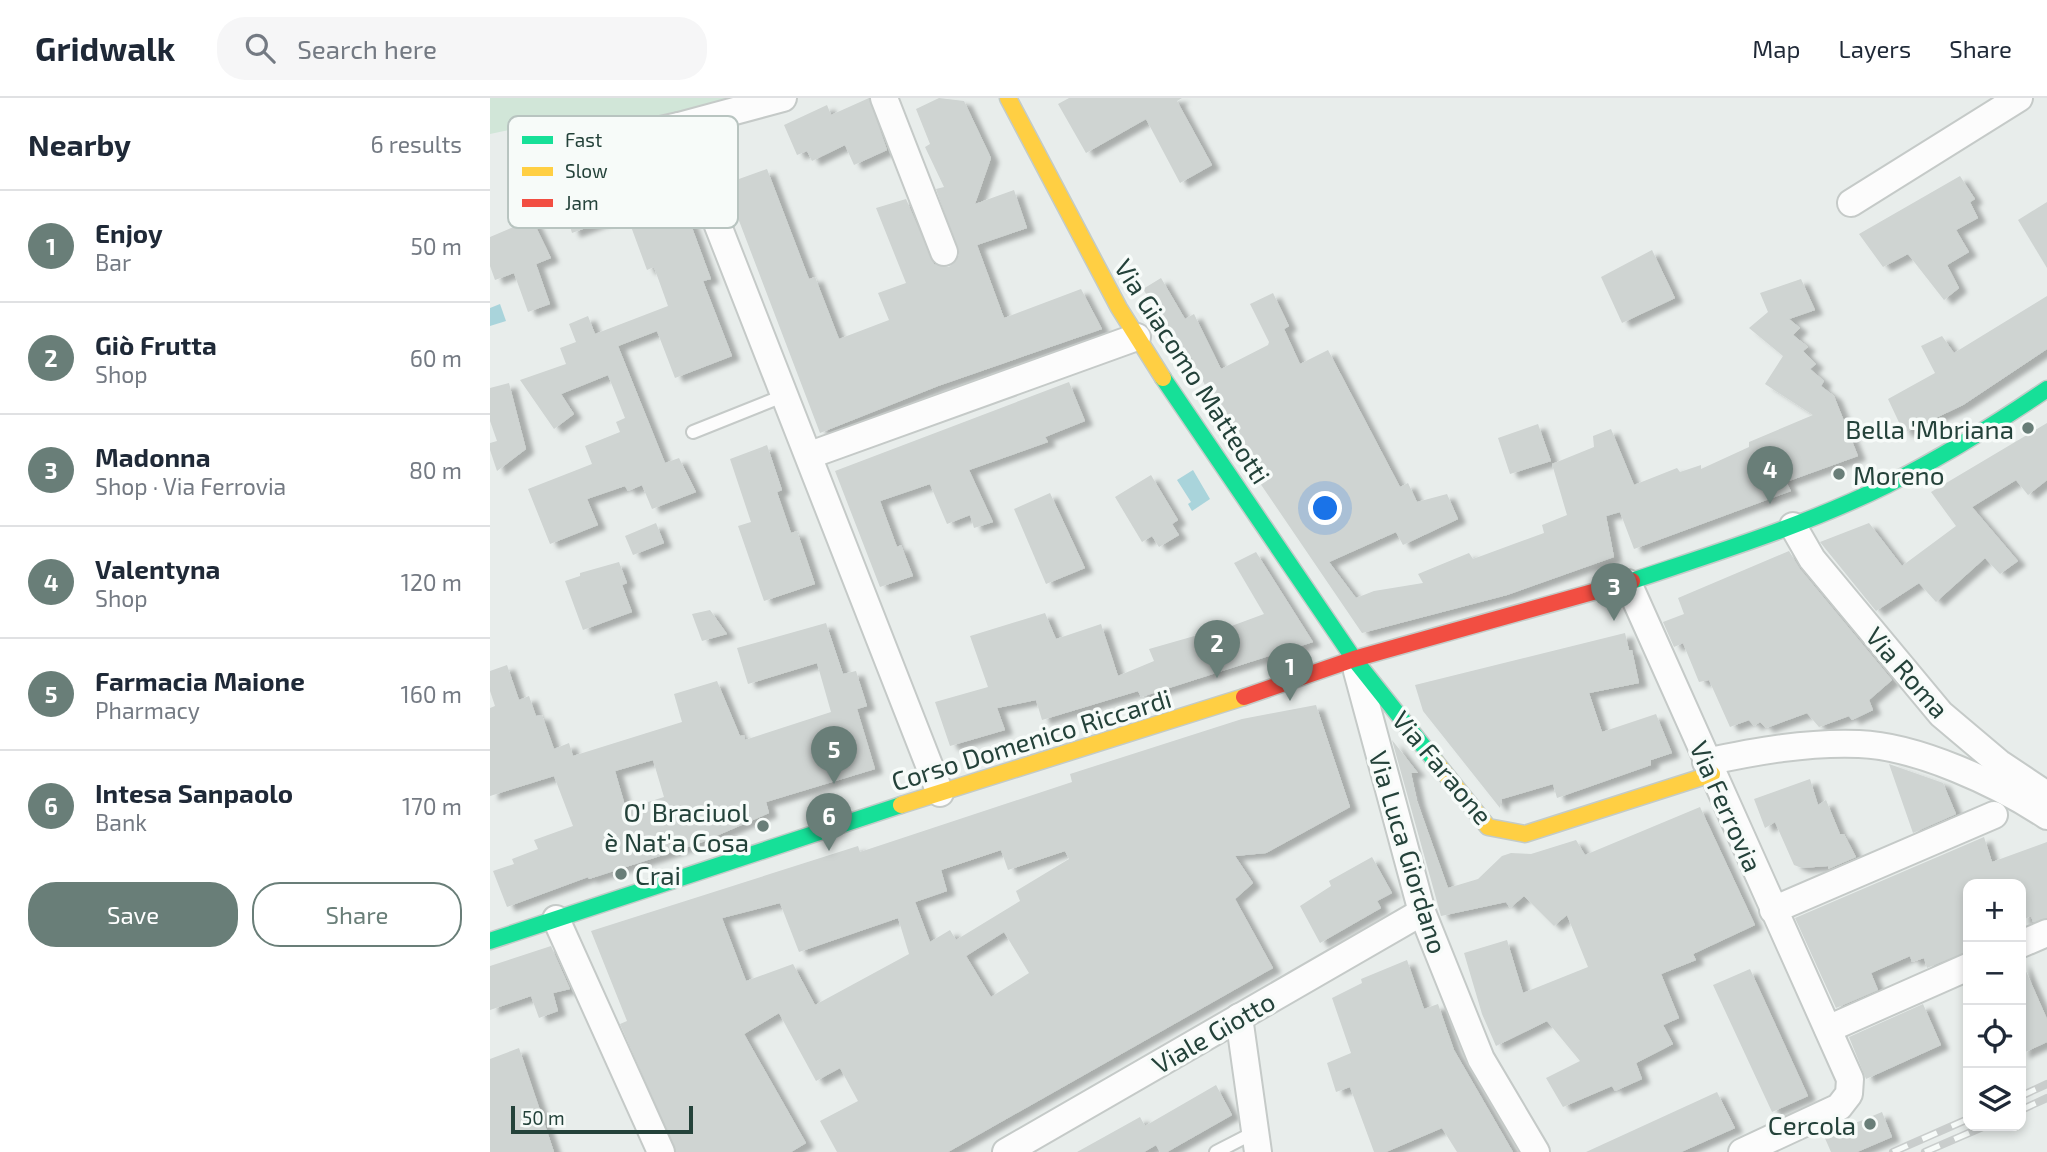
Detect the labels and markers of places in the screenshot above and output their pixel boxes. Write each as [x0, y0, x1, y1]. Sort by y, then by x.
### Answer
place label: Bella 'Mbriana [1845, 413, 2014, 444]
marker: Bella 'Mbriana [2020, 420, 2036, 436]
pin: 4 [1747, 446, 1793, 504]
place label: Moreno [1853, 459, 1945, 490]
marker: Moreno [1831, 466, 1847, 482]
pin: 3 [1591, 563, 1637, 621]
pin: 2 [1194, 620, 1240, 678]
pin: 1 [1267, 643, 1313, 701]
pin: 5 [811, 726, 857, 784]
pin: 6 [806, 793, 852, 851]
place label: O' Braciuol è Nat'a Cosa [604, 796, 749, 857]
marker: O' Braciuol è Nat'a Cosa [755, 818, 771, 834]
place label: Crai [635, 859, 681, 890]
marker: Crai [613, 866, 629, 882]
place label: Cercola [1768, 1109, 1856, 1140]
marker: Cercola [1862, 1116, 1878, 1132]

